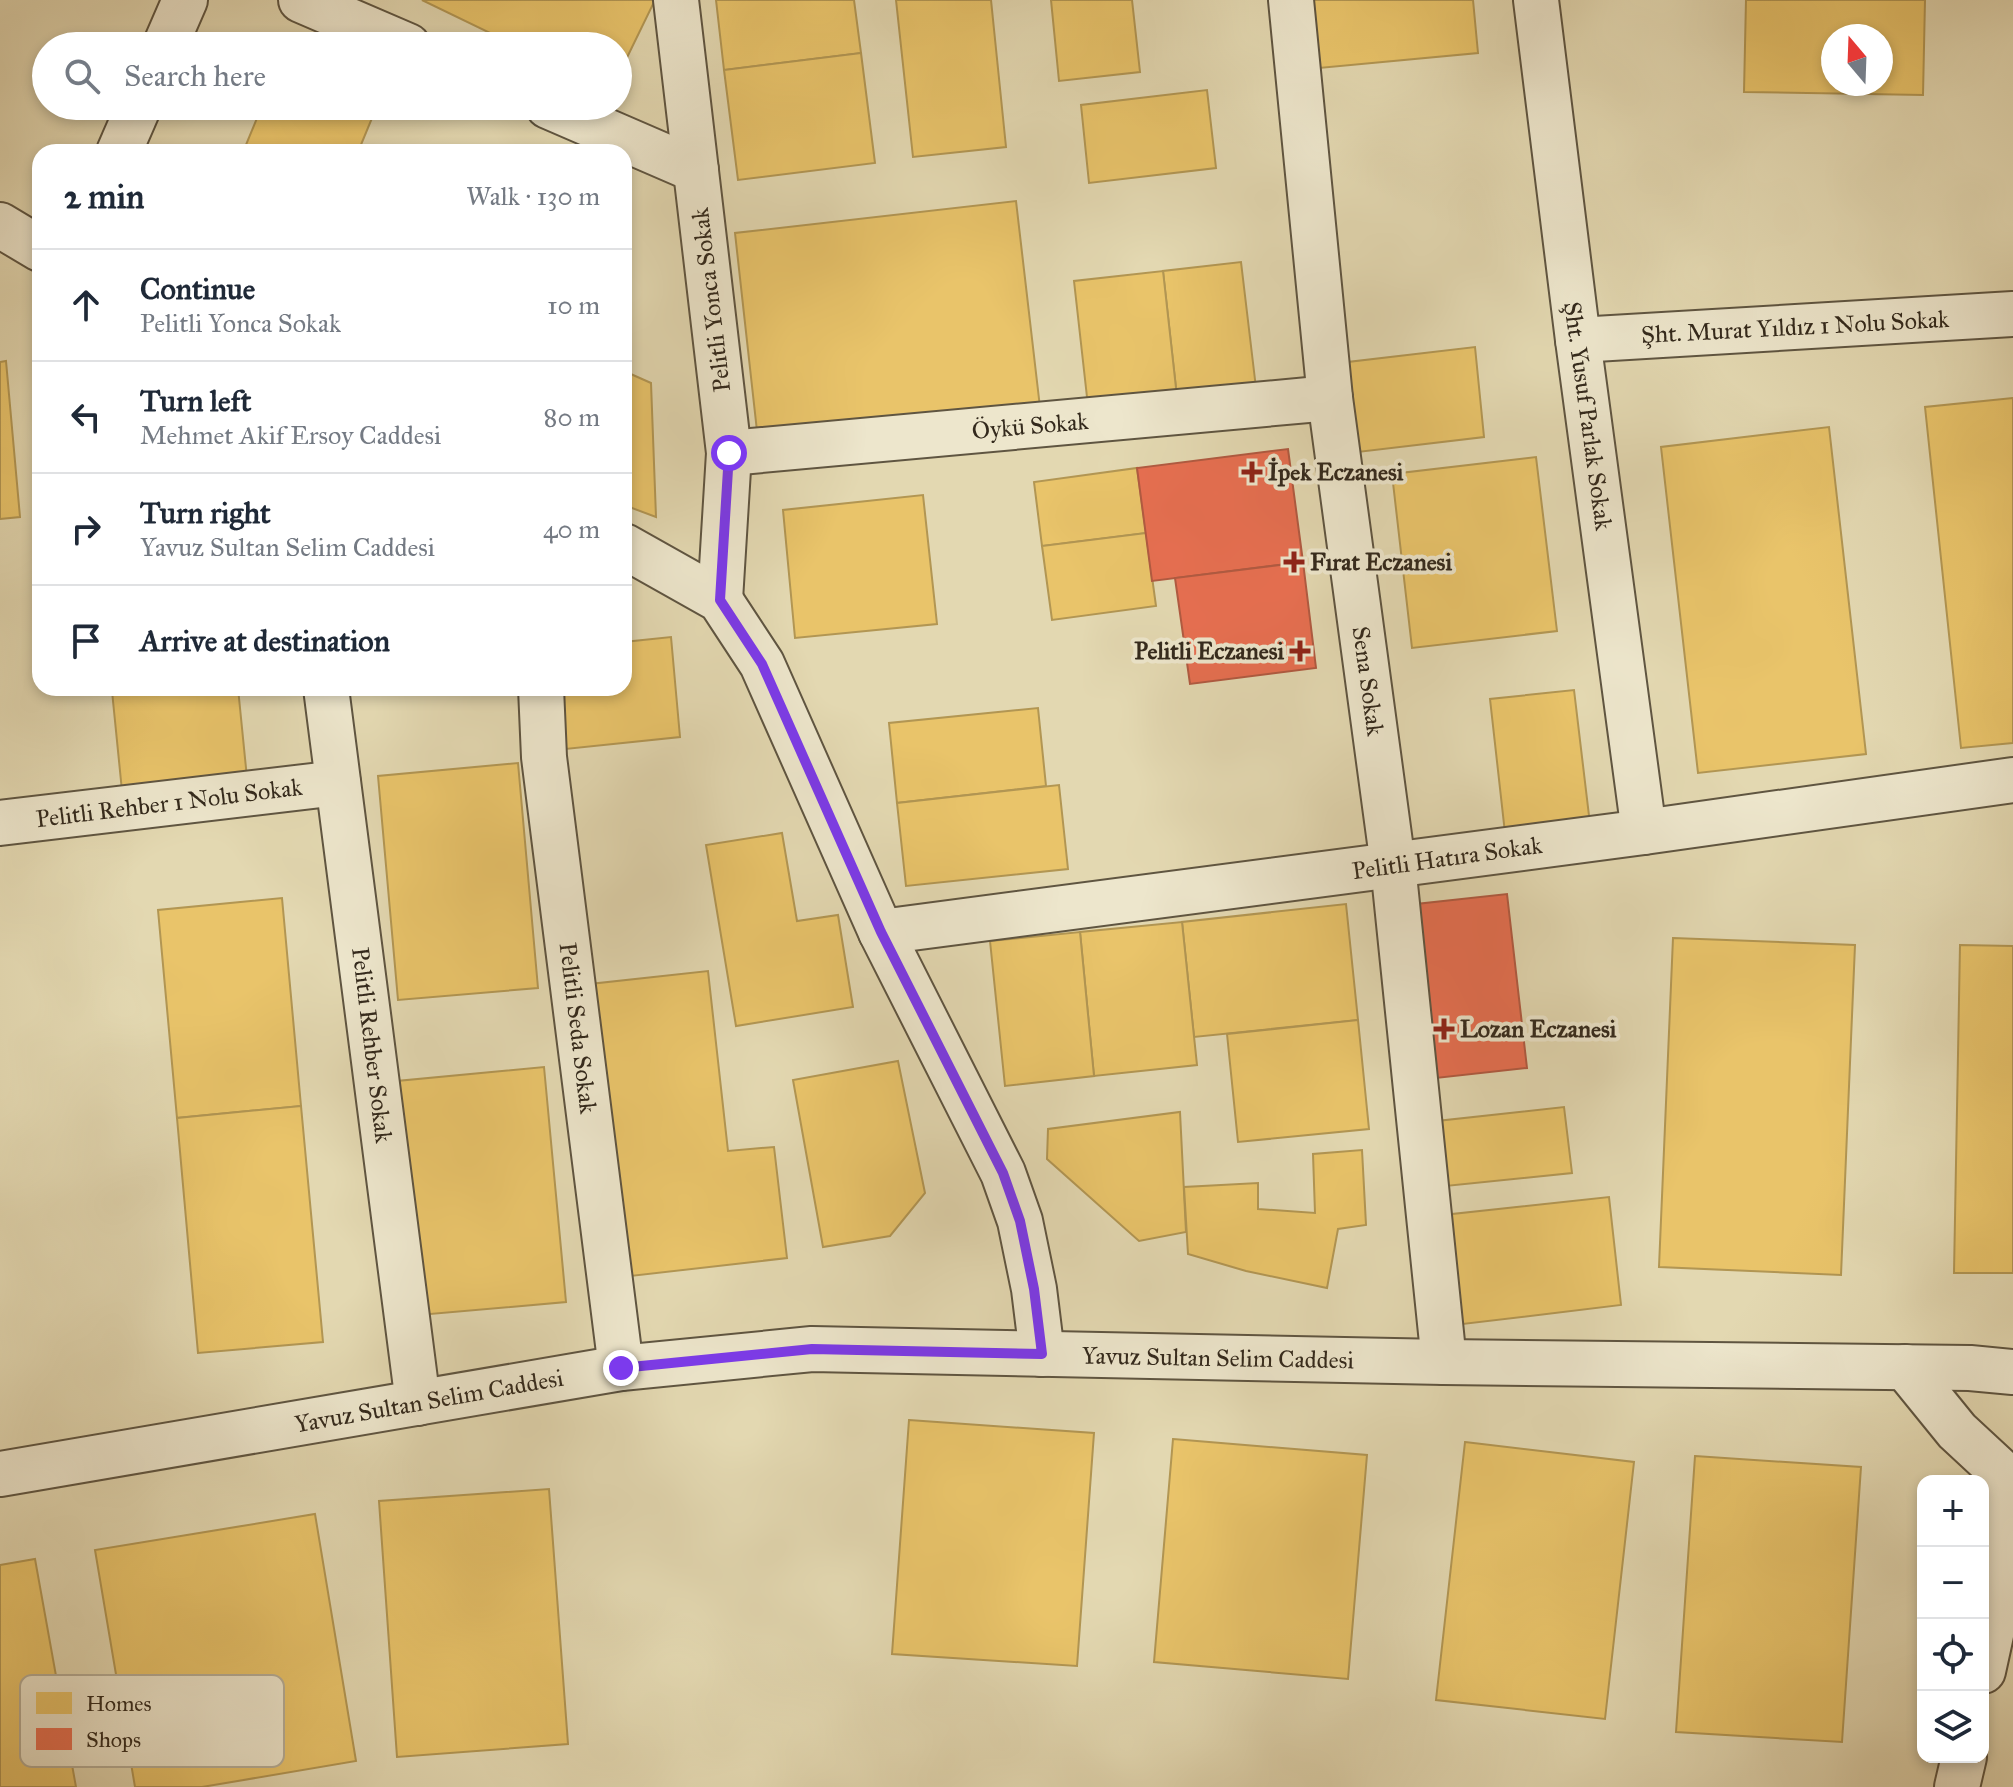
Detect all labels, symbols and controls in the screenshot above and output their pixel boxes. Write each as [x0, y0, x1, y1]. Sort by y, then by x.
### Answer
north arrow [1821, 24, 1893, 96]
search box [32, 32, 632, 120]
icon: search [60, 54, 104, 98]
text: Search here [124, 58, 266, 94]
text: 2 min [64, 176, 144, 217]
text: Walk · 130 m [466, 180, 600, 212]
street label: Pelitli Yonca Sokak [685, 205, 737, 394]
text: Continue [140, 271, 255, 307]
icon: ahead [64, 283, 108, 327]
text: 10 m [547, 289, 600, 321]
street label: Şht. Yusuf Parlak Sokak [1557, 300, 1619, 533]
street label: Şht. Murat Yıldız 1 Nolu Sokak [1640, 304, 1951, 350]
text: Pelitli Yonca Sokak [140, 307, 341, 339]
text: Turn left [140, 383, 251, 419]
icon: left [64, 395, 108, 439]
text: 80 m [544, 401, 600, 433]
street label: Öykü Sokak [970, 406, 1090, 446]
text: Mehmet Akif Ersoy Caddesi [140, 419, 441, 451]
route start [711, 435, 747, 471]
place label: İpek Eczanesi [1268, 457, 1404, 487]
marker: İpek Eczanesi [1243, 463, 1261, 481]
text: Turn right [140, 495, 271, 531]
icon: right [64, 507, 108, 551]
text: 40 m [543, 513, 600, 545]
text: Yavuz Sultan Selim Caddesi [140, 531, 435, 563]
place label: Fırat Eczanesi [1310, 547, 1452, 577]
marker: Fırat Eczanesi [1285, 553, 1303, 571]
icon: arrive [64, 619, 108, 663]
text: Arrive at destination [140, 623, 390, 659]
street label: Sena Sokak [1345, 624, 1391, 739]
place label: Pelitli Eczanesi [1134, 636, 1284, 666]
marker: Pelitli Eczanesi [1291, 642, 1309, 660]
street label: Pelitli Rehber 1 Nolu Sokak [34, 772, 305, 834]
street label: Pelitli Hatıra Sokak [1350, 830, 1545, 886]
street label: Pelitli Seda Sokak [553, 941, 603, 1116]
street label: Pelitli Rehber Sokak [345, 945, 399, 1145]
place label: Lozan Eczanesi [1460, 1014, 1617, 1044]
marker: Lozan Eczanesi [1435, 1020, 1453, 1038]
street label: Yavuz Sultan Selim Caddesi [1082, 1341, 1355, 1375]
route end [603, 1350, 639, 1386]
street label: Yavuz Sultan Selim Caddesi [292, 1363, 566, 1439]
map controls [1917, 1475, 1989, 1763]
button: + [1917, 1475, 1989, 1547]
button: − [1917, 1547, 1989, 1619]
button: locate [1917, 1619, 1989, 1691]
legend [20, 1675, 284, 1767]
text: Homes [86, 1690, 152, 1717]
button: layers [1917, 1691, 1989, 1763]
text: Shops [86, 1726, 141, 1753]

